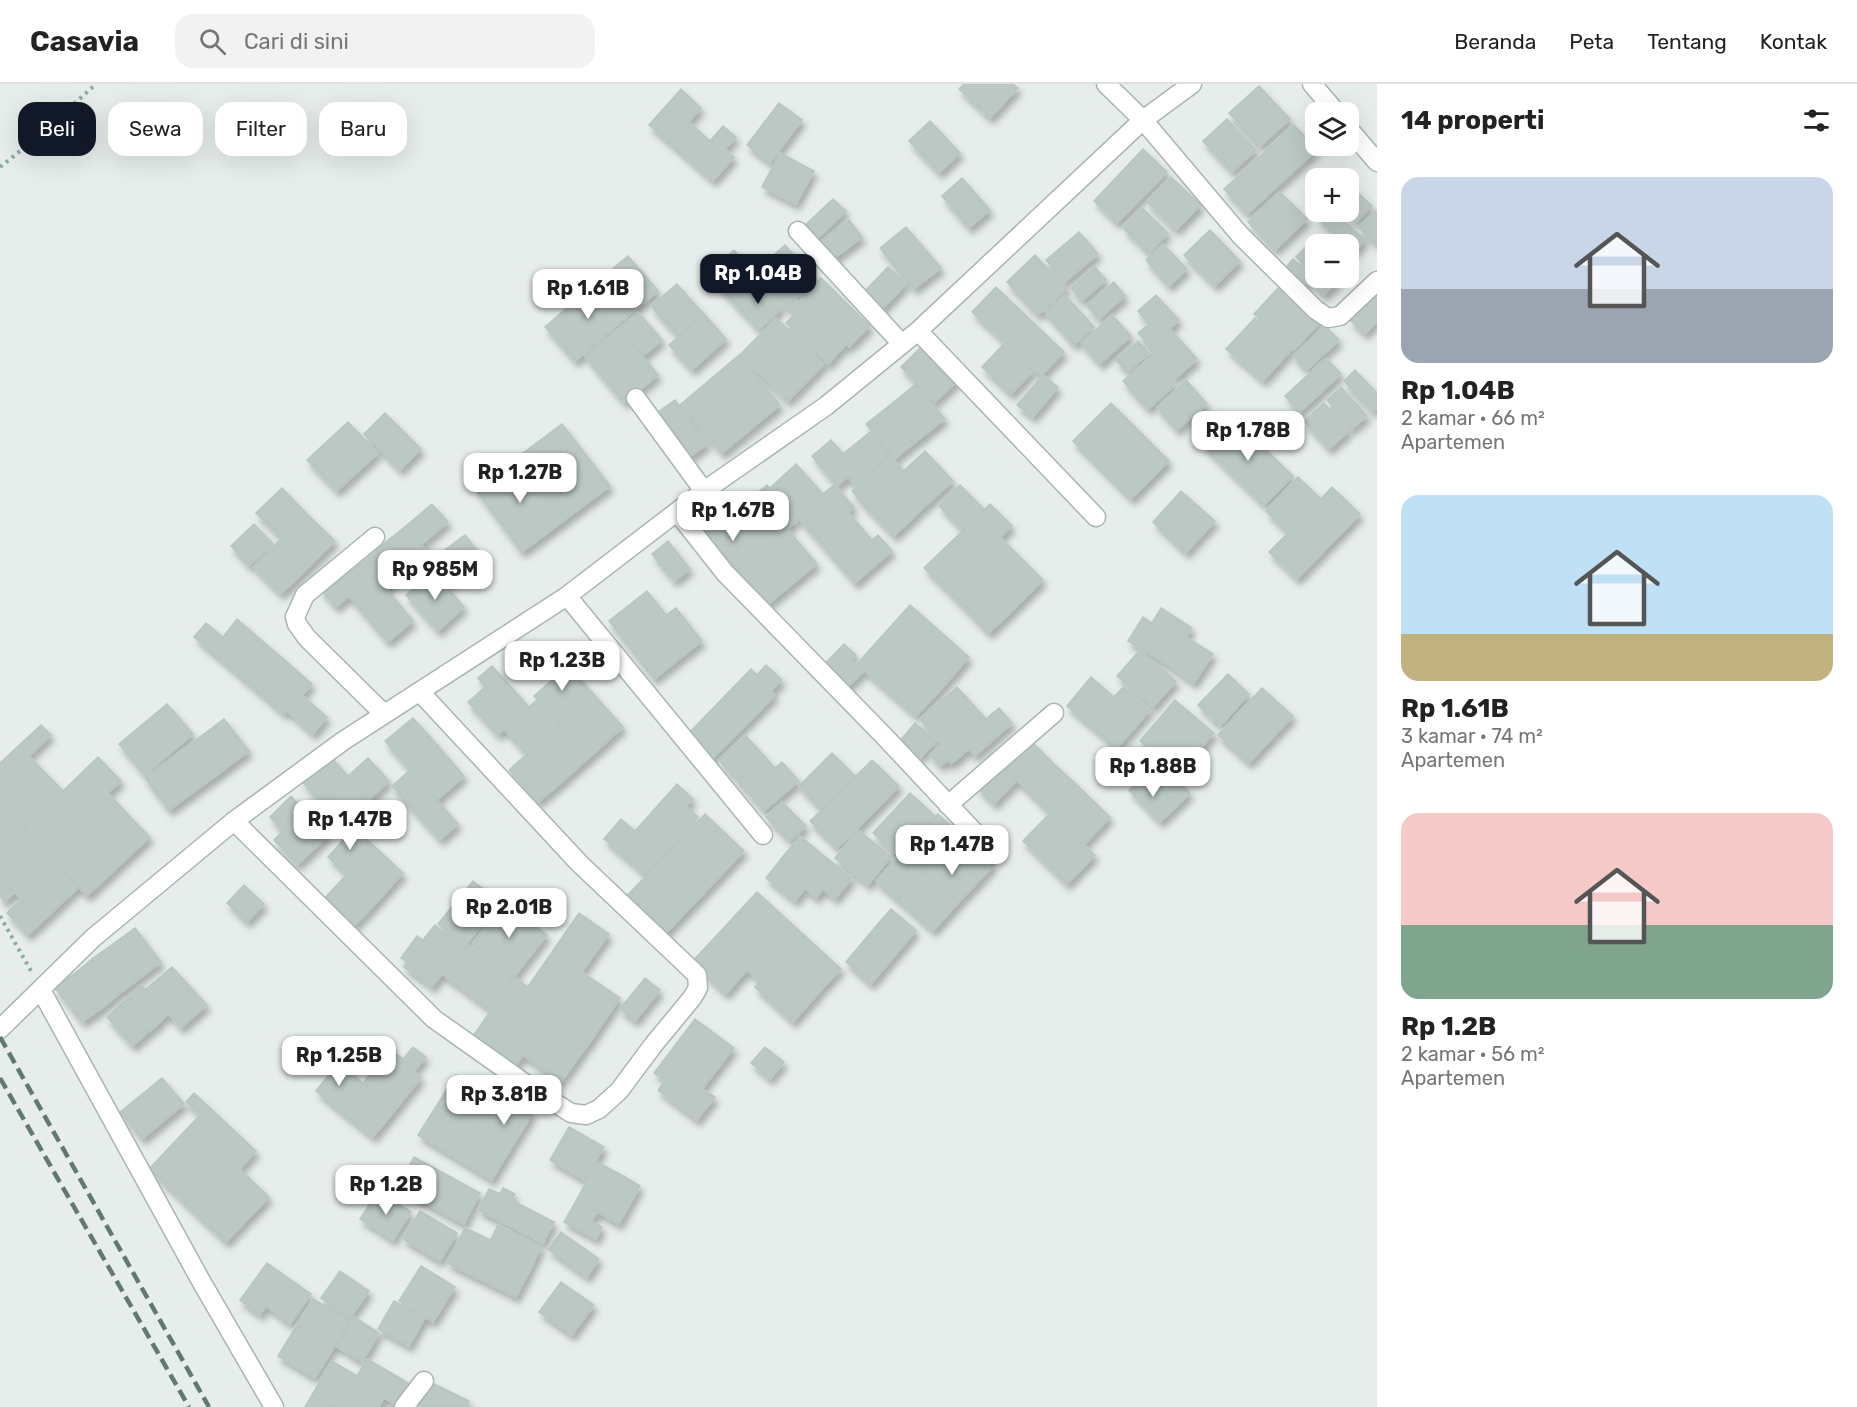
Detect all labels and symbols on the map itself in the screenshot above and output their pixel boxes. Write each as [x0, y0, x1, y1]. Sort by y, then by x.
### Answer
pin: Rp 1.04B [696, 254, 820, 305]
pin: Rp 1.61B [526, 269, 650, 320]
pin: Rp 1.78B [1186, 411, 1310, 462]
pin: Rp 1.27B [458, 453, 582, 504]
pin: Rp 1.67B [671, 491, 795, 542]
pin: Rp 985M [380, 550, 490, 601]
pin: Rp 1.23B [500, 641, 624, 692]
pin: Rp 1.88B [1091, 747, 1215, 798]
pin: Rp 1.47B [288, 800, 412, 851]
pin: Rp 1.47B [890, 825, 1014, 876]
pin: Rp 2.01B [447, 888, 571, 939]
pin: Rp 1.25B [277, 1036, 401, 1087]
pin: Rp 3.81B [442, 1075, 566, 1126]
pin: Rp 1.2B [331, 1165, 441, 1216]

